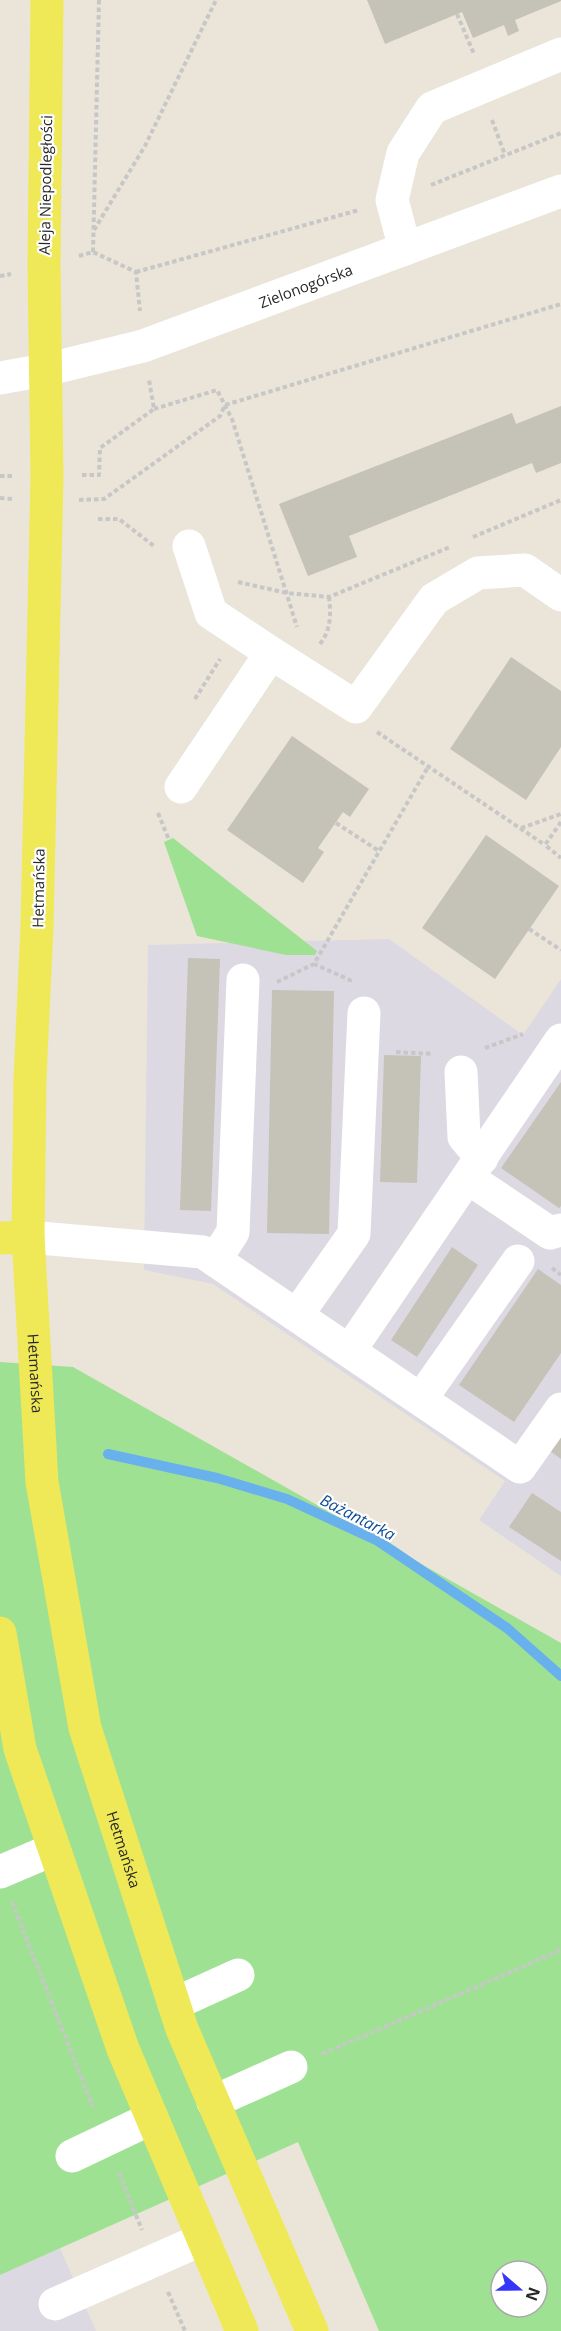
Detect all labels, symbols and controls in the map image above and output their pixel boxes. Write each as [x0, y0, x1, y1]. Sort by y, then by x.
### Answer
street label: Aleja Niepodległości [34, 115, 56, 255]
street label: Zielonogórska [256, 259, 355, 312]
street label: Hetmańska [27, 848, 49, 928]
street label: Hetmańska [24, 1333, 48, 1414]
water label: Bażantarka [317, 1489, 399, 1545]
street label: Hetmańska [102, 1808, 146, 1890]
north arrow [489, 2259, 549, 2319]
text: N [521, 2284, 546, 2304]

